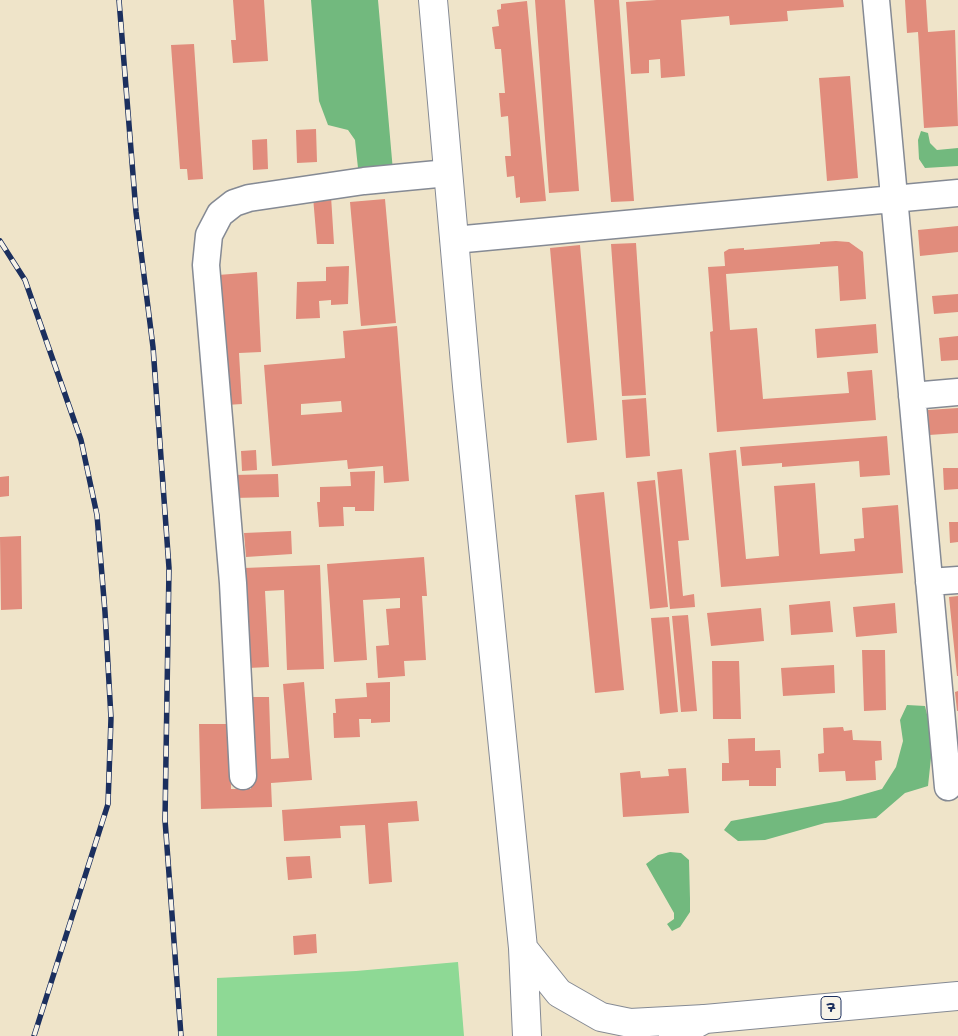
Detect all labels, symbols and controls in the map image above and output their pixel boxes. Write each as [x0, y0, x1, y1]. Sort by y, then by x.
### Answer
road number: 7 [821, 996, 841, 1020]

